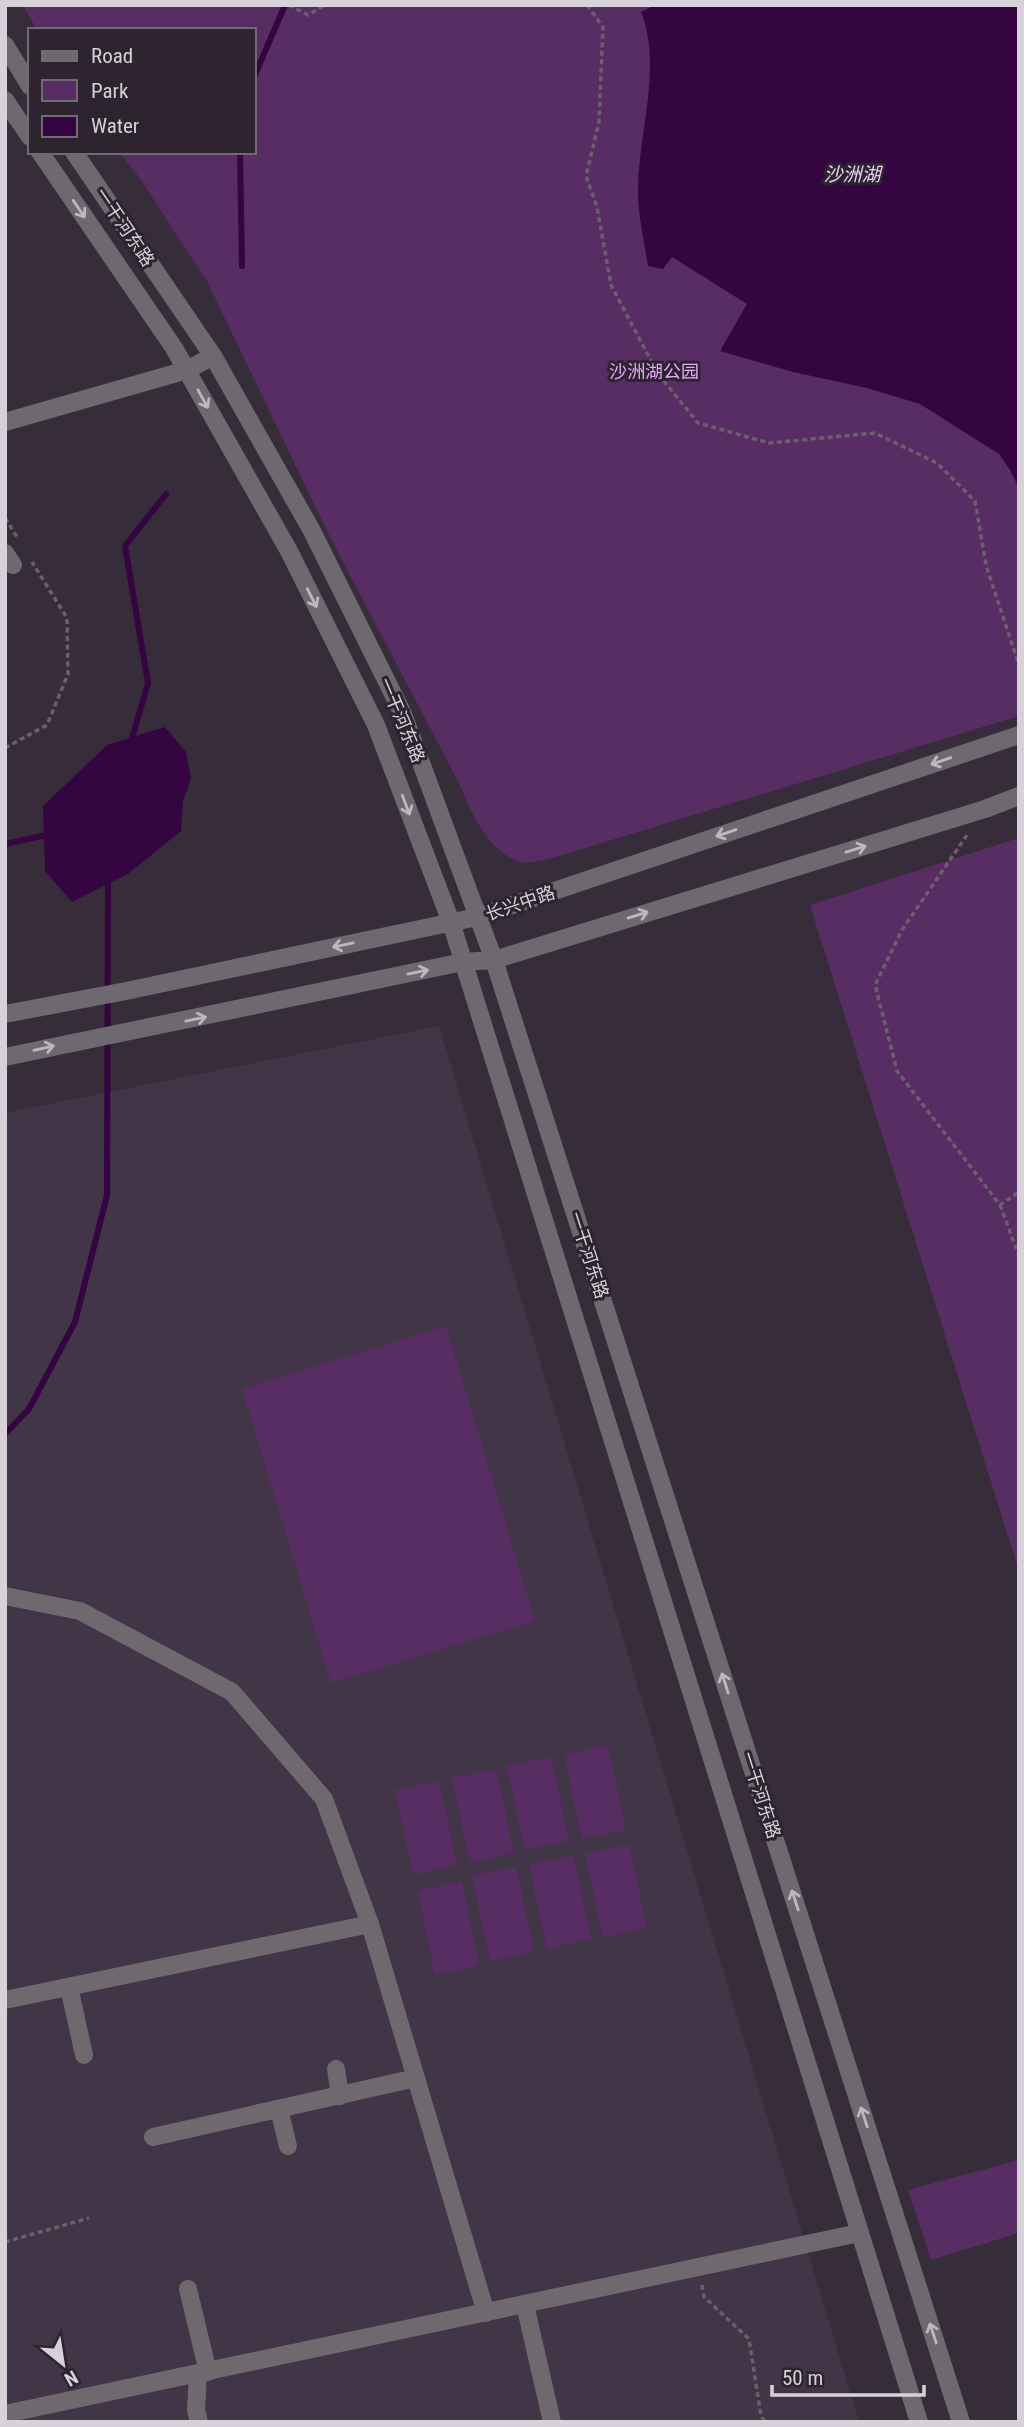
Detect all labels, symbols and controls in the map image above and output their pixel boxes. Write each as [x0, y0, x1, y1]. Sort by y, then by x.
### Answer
legend [28, 28, 256, 154]
text: Road [91, 44, 133, 68]
text: Park [91, 79, 129, 103]
text: Water [91, 114, 139, 138]
water label: 沙洲湖 [823, 163, 883, 186]
street label: 一干河东路 [91, 184, 159, 270]
one-way arrow [72, 198, 86, 218]
park label: 沙洲湖公园 [609, 361, 699, 382]
one-way arrow [196, 388, 210, 408]
one-way arrow [306, 587, 320, 608]
street label: 一干河东路 [375, 674, 429, 766]
one-way arrow [931, 756, 953, 768]
one-way arrow [401, 794, 414, 816]
one-way arrow [715, 828, 737, 841]
one-way arrow [844, 841, 866, 854]
street label: 长兴中路 [483, 881, 557, 925]
one-way arrow [627, 908, 649, 921]
one-way arrow [332, 938, 355, 952]
one-way arrow [406, 964, 429, 978]
one-way arrow [184, 1012, 207, 1026]
one-way arrow [32, 1041, 54, 1054]
street label: 一干河东路 [565, 1209, 613, 1301]
one-way arrow [718, 1673, 731, 1695]
street label: 一干河东路 [737, 1749, 785, 1841]
one-way arrow [787, 1889, 800, 1911]
one-way arrow [857, 2106, 869, 2128]
one-way arrow [926, 2323, 938, 2345]
north arrow [28, 2329, 98, 2399]
scale bar [772, 2354, 924, 2398]
text: N [60, 2365, 82, 2391]
text: 50 m [782, 2366, 823, 2390]

